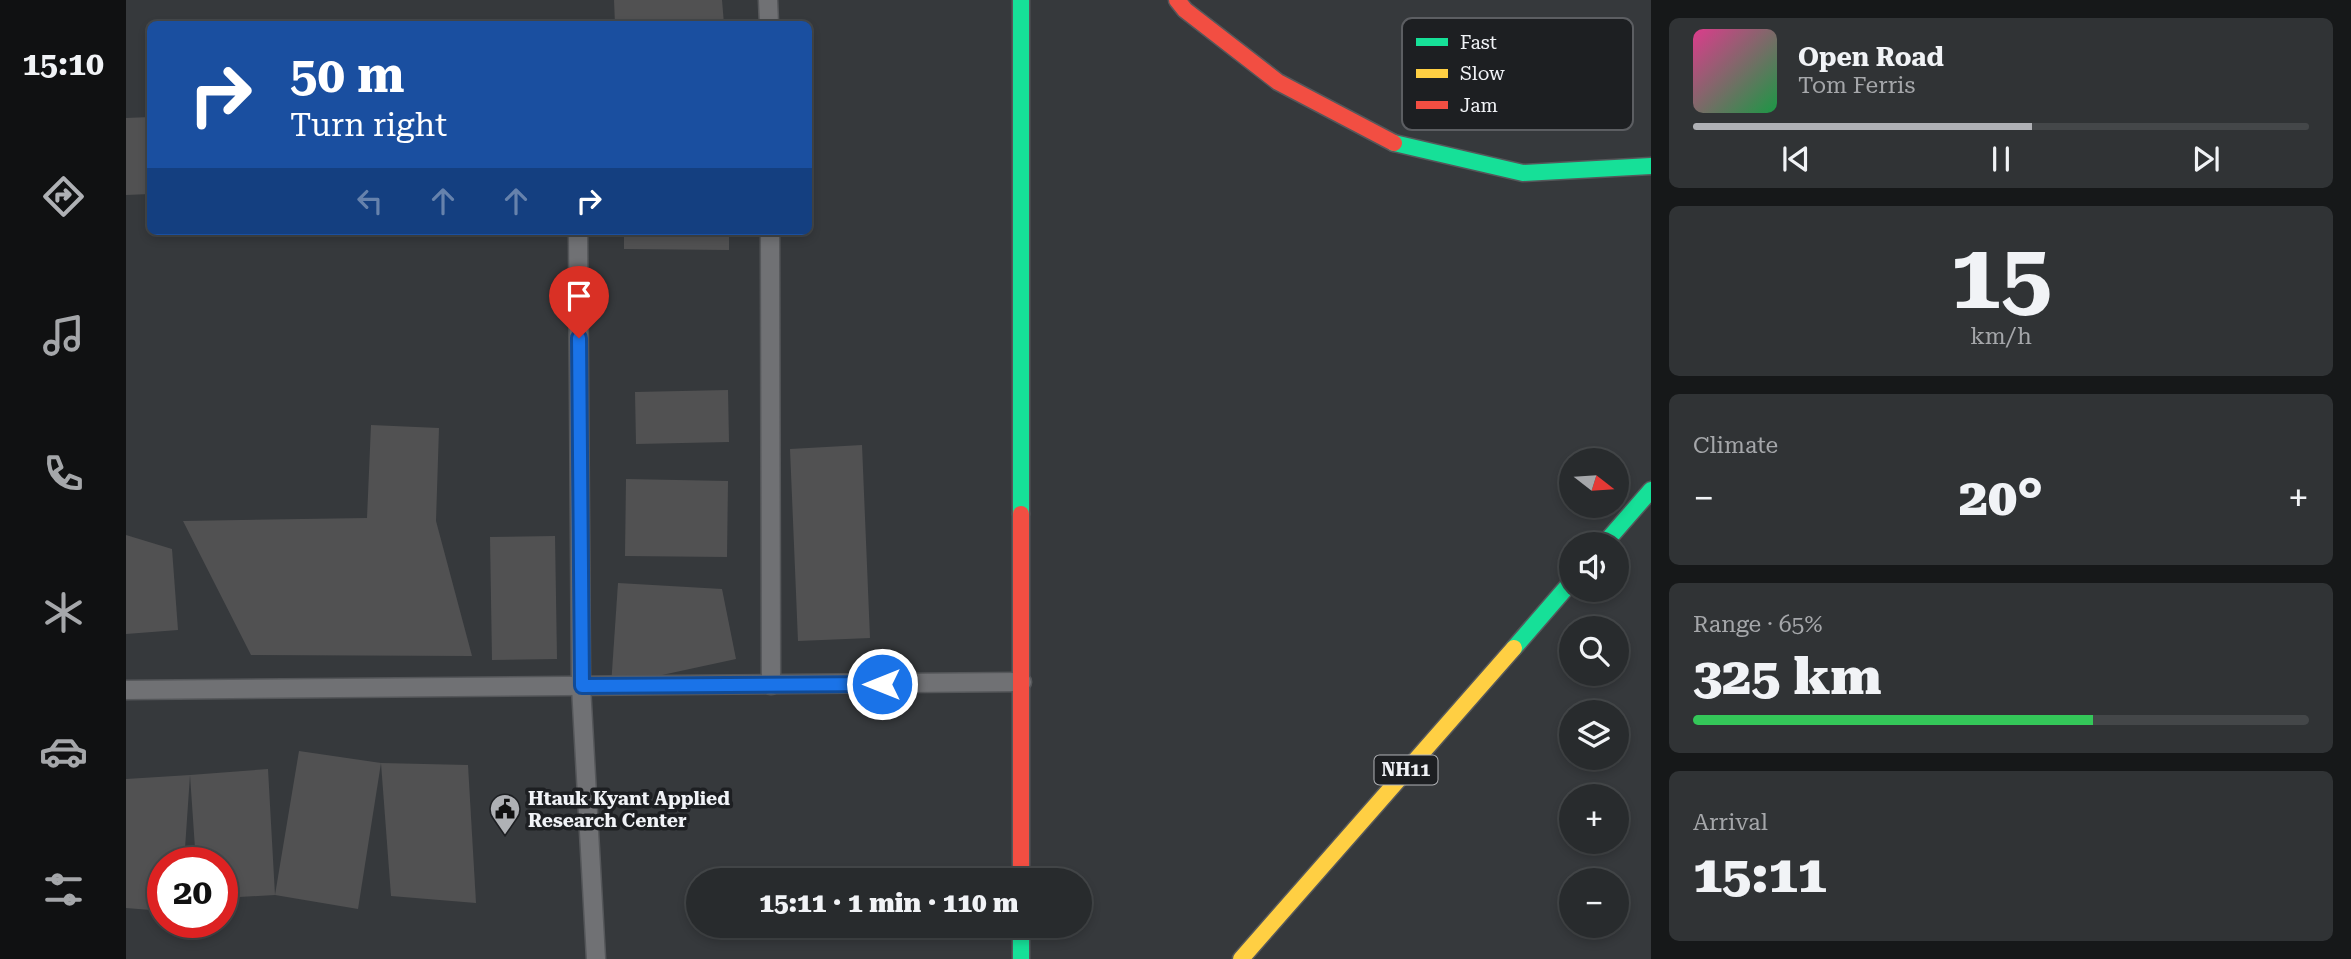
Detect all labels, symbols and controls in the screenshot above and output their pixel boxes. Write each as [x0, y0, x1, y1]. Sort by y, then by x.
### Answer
legend [1402, 18, 1633, 130]
text: Fast [1460, 31, 1497, 54]
text: Open Road [1798, 42, 1944, 72]
text: 15:10 [22, 45, 104, 83]
text: 50 m [290, 47, 405, 104]
icon: right [175, 49, 266, 140]
text: Slow [1460, 62, 1505, 85]
text: Tom Ferris [1798, 72, 1915, 99]
text: Jam [1460, 94, 1498, 117]
text: Turn right [290, 106, 447, 144]
icon: previous [1777, 140, 1815, 178]
icon: pause [1982, 140, 2020, 178]
icon: next [2187, 140, 2225, 178]
icon: directions [39, 172, 88, 221]
icon: left [351, 182, 389, 220]
icon: ahead [424, 182, 462, 220]
icon: ahead [497, 182, 535, 220]
icon: right [570, 182, 608, 220]
text: 15 [1950, 224, 2052, 330]
pin [549, 266, 609, 338]
icon: arrive [560, 277, 598, 315]
icon: music [39, 311, 88, 360]
text: km/h [1970, 323, 2032, 350]
text: Climate [1693, 432, 1778, 459]
north arrow [1559, 448, 1629, 518]
map controls [1559, 448, 1629, 938]
icon: phone [39, 449, 88, 498]
text: 20° [1959, 467, 2043, 528]
text: − [1693, 476, 1714, 520]
text: + [2288, 476, 2309, 520]
button: sound [1559, 532, 1629, 602]
icon: climate [39, 588, 88, 637]
text: Range · 65% [1693, 611, 1822, 638]
button: search [1559, 616, 1629, 686]
text: 325 km [1693, 646, 1881, 707]
position arrow [845, 647, 919, 721]
button: layers [1559, 700, 1629, 770]
icon: car [39, 727, 88, 776]
road number: NH11 [1374, 756, 1438, 784]
button: + [1559, 784, 1629, 854]
place label: Htauk Kyant Applied Research Center [528, 787, 730, 832]
public building icon: Htauk Kyant Applied Research Center [488, 792, 522, 836]
text: Arrival [1693, 809, 1768, 836]
text: 15:11 [1693, 844, 1827, 905]
speed limit sign: 20 [147, 847, 238, 938]
icon: filters [39, 865, 88, 914]
button: − [1559, 868, 1629, 938]
text: 15:11 · 1 min · 110 m [759, 888, 1019, 918]

